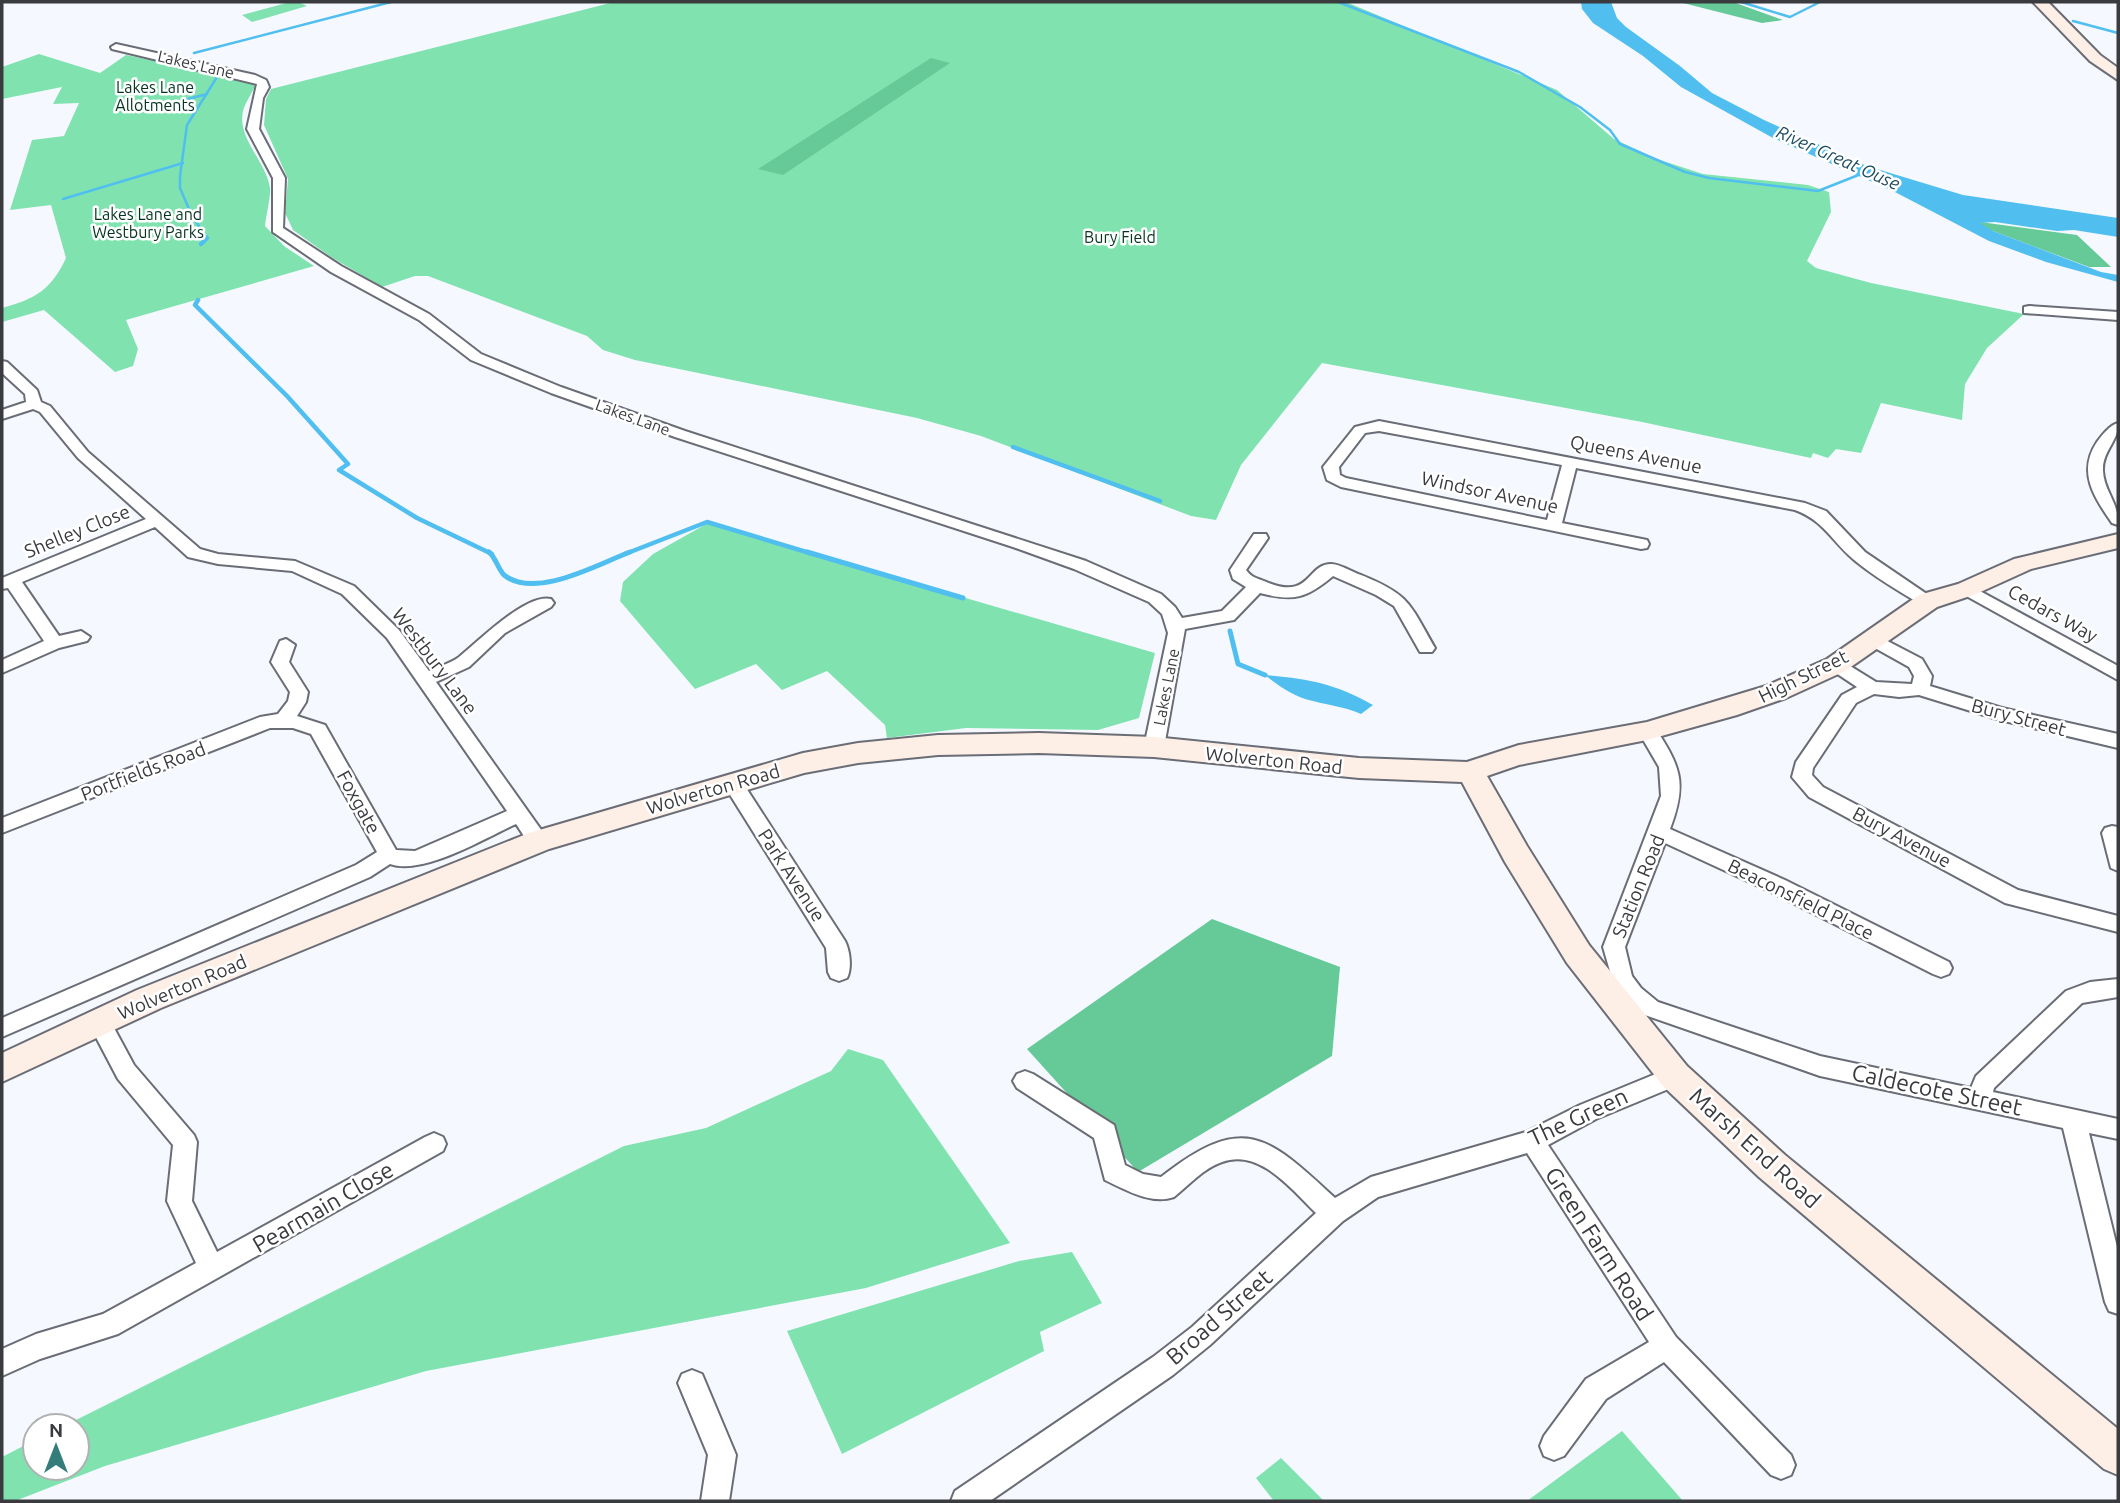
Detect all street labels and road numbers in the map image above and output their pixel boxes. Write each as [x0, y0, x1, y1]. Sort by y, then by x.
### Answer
street label: Lakes Lane [156, 46, 236, 82]
street label: Lakes Lane [593, 395, 673, 439]
street label: Queens Avenue [1568, 430, 1704, 478]
street label: Windsor Avenue [1420, 467, 1560, 517]
street label: Shelley Close [21, 500, 133, 562]
street label: Cedars Way [2004, 579, 2102, 647]
street label: Westbury Lane [388, 604, 482, 718]
street label: High Street [1755, 645, 1852, 707]
street label: Lakes Lane [1150, 647, 1182, 727]
street label: Bury Street [1969, 694, 2069, 740]
street label: Portfields Road [78, 737, 208, 805]
street label: Wolverton Road [1204, 742, 1344, 778]
street label: Wolverton Road [644, 759, 782, 819]
street label: Foxgate [333, 767, 385, 837]
street label: Bury Avenue [1849, 802, 1955, 872]
street label: Park Avenue [754, 825, 830, 925]
street label: Station Road [1607, 831, 1669, 941]
street label: Beaconsfield Place [1724, 854, 1878, 944]
street label: Wolverton Road [114, 950, 250, 1024]
street label: Caldecote Street [1850, 1059, 2024, 1120]
street label: The Green [1524, 1083, 1631, 1150]
street label: Marsh End Road [1685, 1083, 1826, 1213]
street label: Pearmain Close [248, 1156, 398, 1257]
street label: Green Farm Road [1541, 1162, 1658, 1325]
street label: Broad Street [1161, 1264, 1277, 1369]

